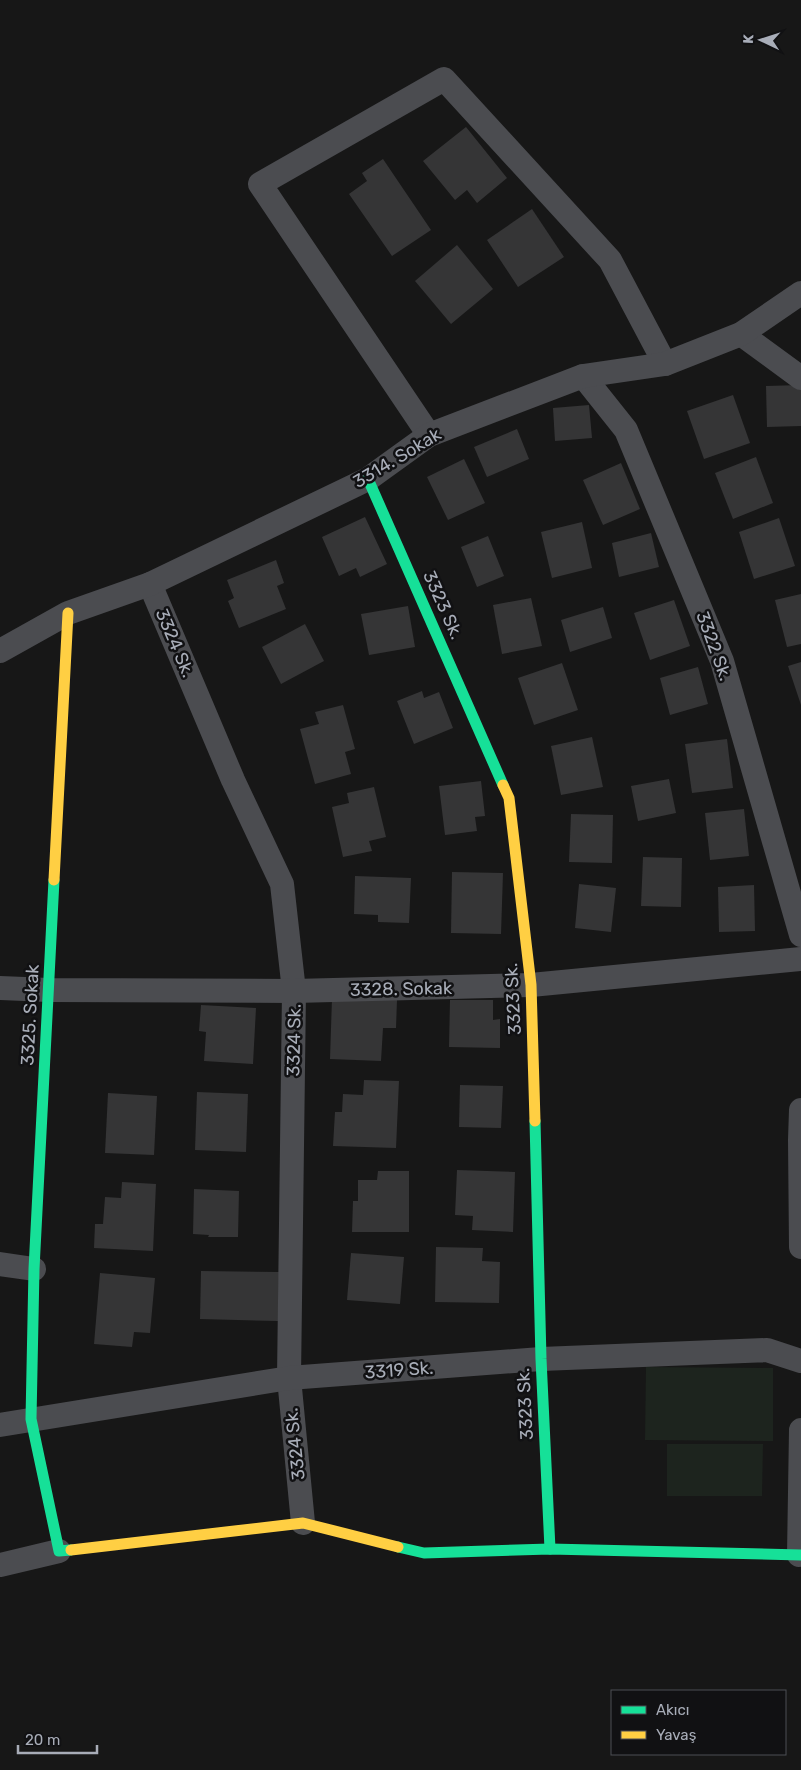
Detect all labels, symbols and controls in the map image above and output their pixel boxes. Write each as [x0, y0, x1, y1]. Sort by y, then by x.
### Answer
north arrow [736, 15, 786, 65]
text: K [740, 33, 757, 44]
street label: 3314. Sokak [349, 423, 446, 493]
street label: 3323 Sk. [418, 567, 468, 643]
street label: 3324 Sk. [151, 605, 199, 681]
street label: 3322 Sk. [691, 608, 737, 684]
street label: 3323 Sk. [500, 962, 526, 1036]
street label: 3325. Sokak [16, 963, 44, 1066]
street label: 3328. Sokak [350, 977, 453, 1001]
street label: 3324 Sk. [282, 1003, 306, 1077]
street label: 3319 Sk. [364, 1357, 434, 1383]
street label: 3323 Sk. [512, 1367, 538, 1441]
street label: 3324 Sk. [280, 1407, 310, 1481]
legend [611, 1690, 786, 1755]
text: Akıcı [656, 1701, 689, 1719]
scale bar [18, 1722, 96, 1754]
text: Yavaş [656, 1726, 697, 1744]
text: 20 m [25, 1731, 60, 1749]

